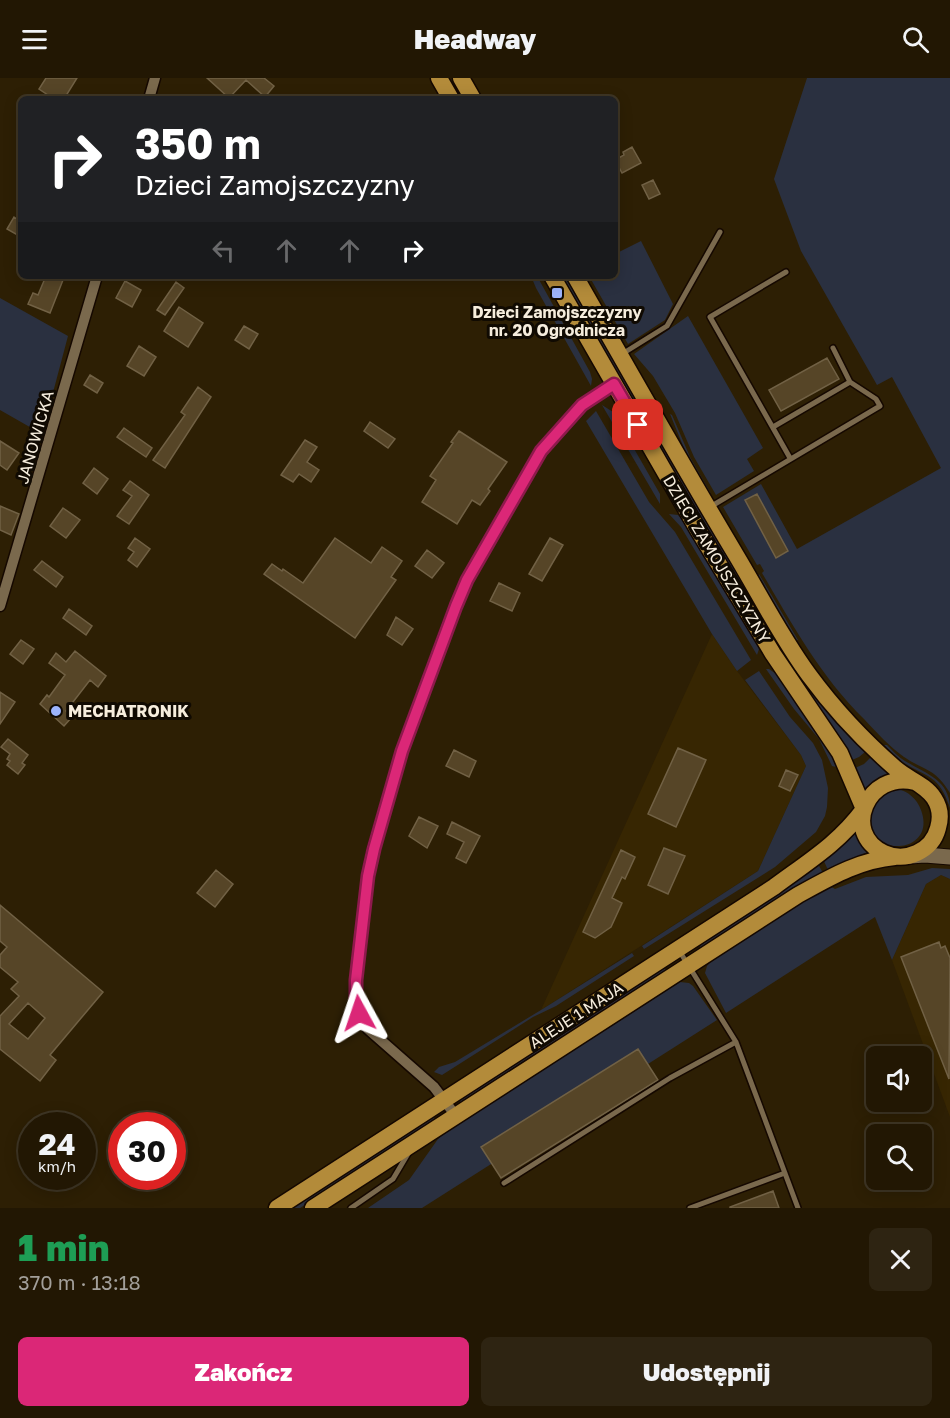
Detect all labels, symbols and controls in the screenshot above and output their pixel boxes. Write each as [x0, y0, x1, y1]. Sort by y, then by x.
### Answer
icon: menu [18, 23, 51, 56]
text: Headway [414, 23, 536, 55]
icon: search [899, 23, 932, 56]
text: 350 m [135, 118, 261, 168]
icon: right [36, 120, 114, 198]
text: Dzieci Zamojszczyzny [135, 169, 415, 201]
icon: left [207, 234, 240, 267]
icon: ahead [270, 234, 303, 267]
icon: ahead [333, 234, 366, 267]
icon: right [396, 234, 429, 267]
marker: Dzieci Zamojszczyzny nr. 20 Ogrodnicza [550, 286, 564, 300]
place label: Dzieci Zamojszczyzny nr. 20 Ogrodnicza [472, 302, 642, 340]
street label: JANOWICKA [12, 388, 58, 486]
pin [612, 399, 663, 450]
icon: arrive [621, 408, 654, 441]
street label: DZIECI ZAMOJSZCZYZNY [659, 472, 775, 647]
place label: MECHATRONIK [68, 701, 189, 721]
marker: MECHATRONIK [49, 704, 63, 718]
street label: ALEJE 1 MAJA [525, 977, 627, 1053]
position arrow [327, 981, 391, 1045]
map controls [866, 1046, 932, 1190]
button: sound [866, 1046, 932, 1112]
speed limit sign: 30 [108, 1112, 186, 1190]
button: search [866, 1124, 932, 1190]
text: 24 [38, 1126, 76, 1162]
text: km/h [38, 1157, 76, 1175]
text: 1 min [18, 1226, 109, 1269]
button: close [869, 1228, 932, 1291]
text: 370 m · 13:18 [18, 1270, 141, 1294]
button: Zakończ [18, 1337, 469, 1406]
button: Udostępnij [481, 1337, 932, 1406]

